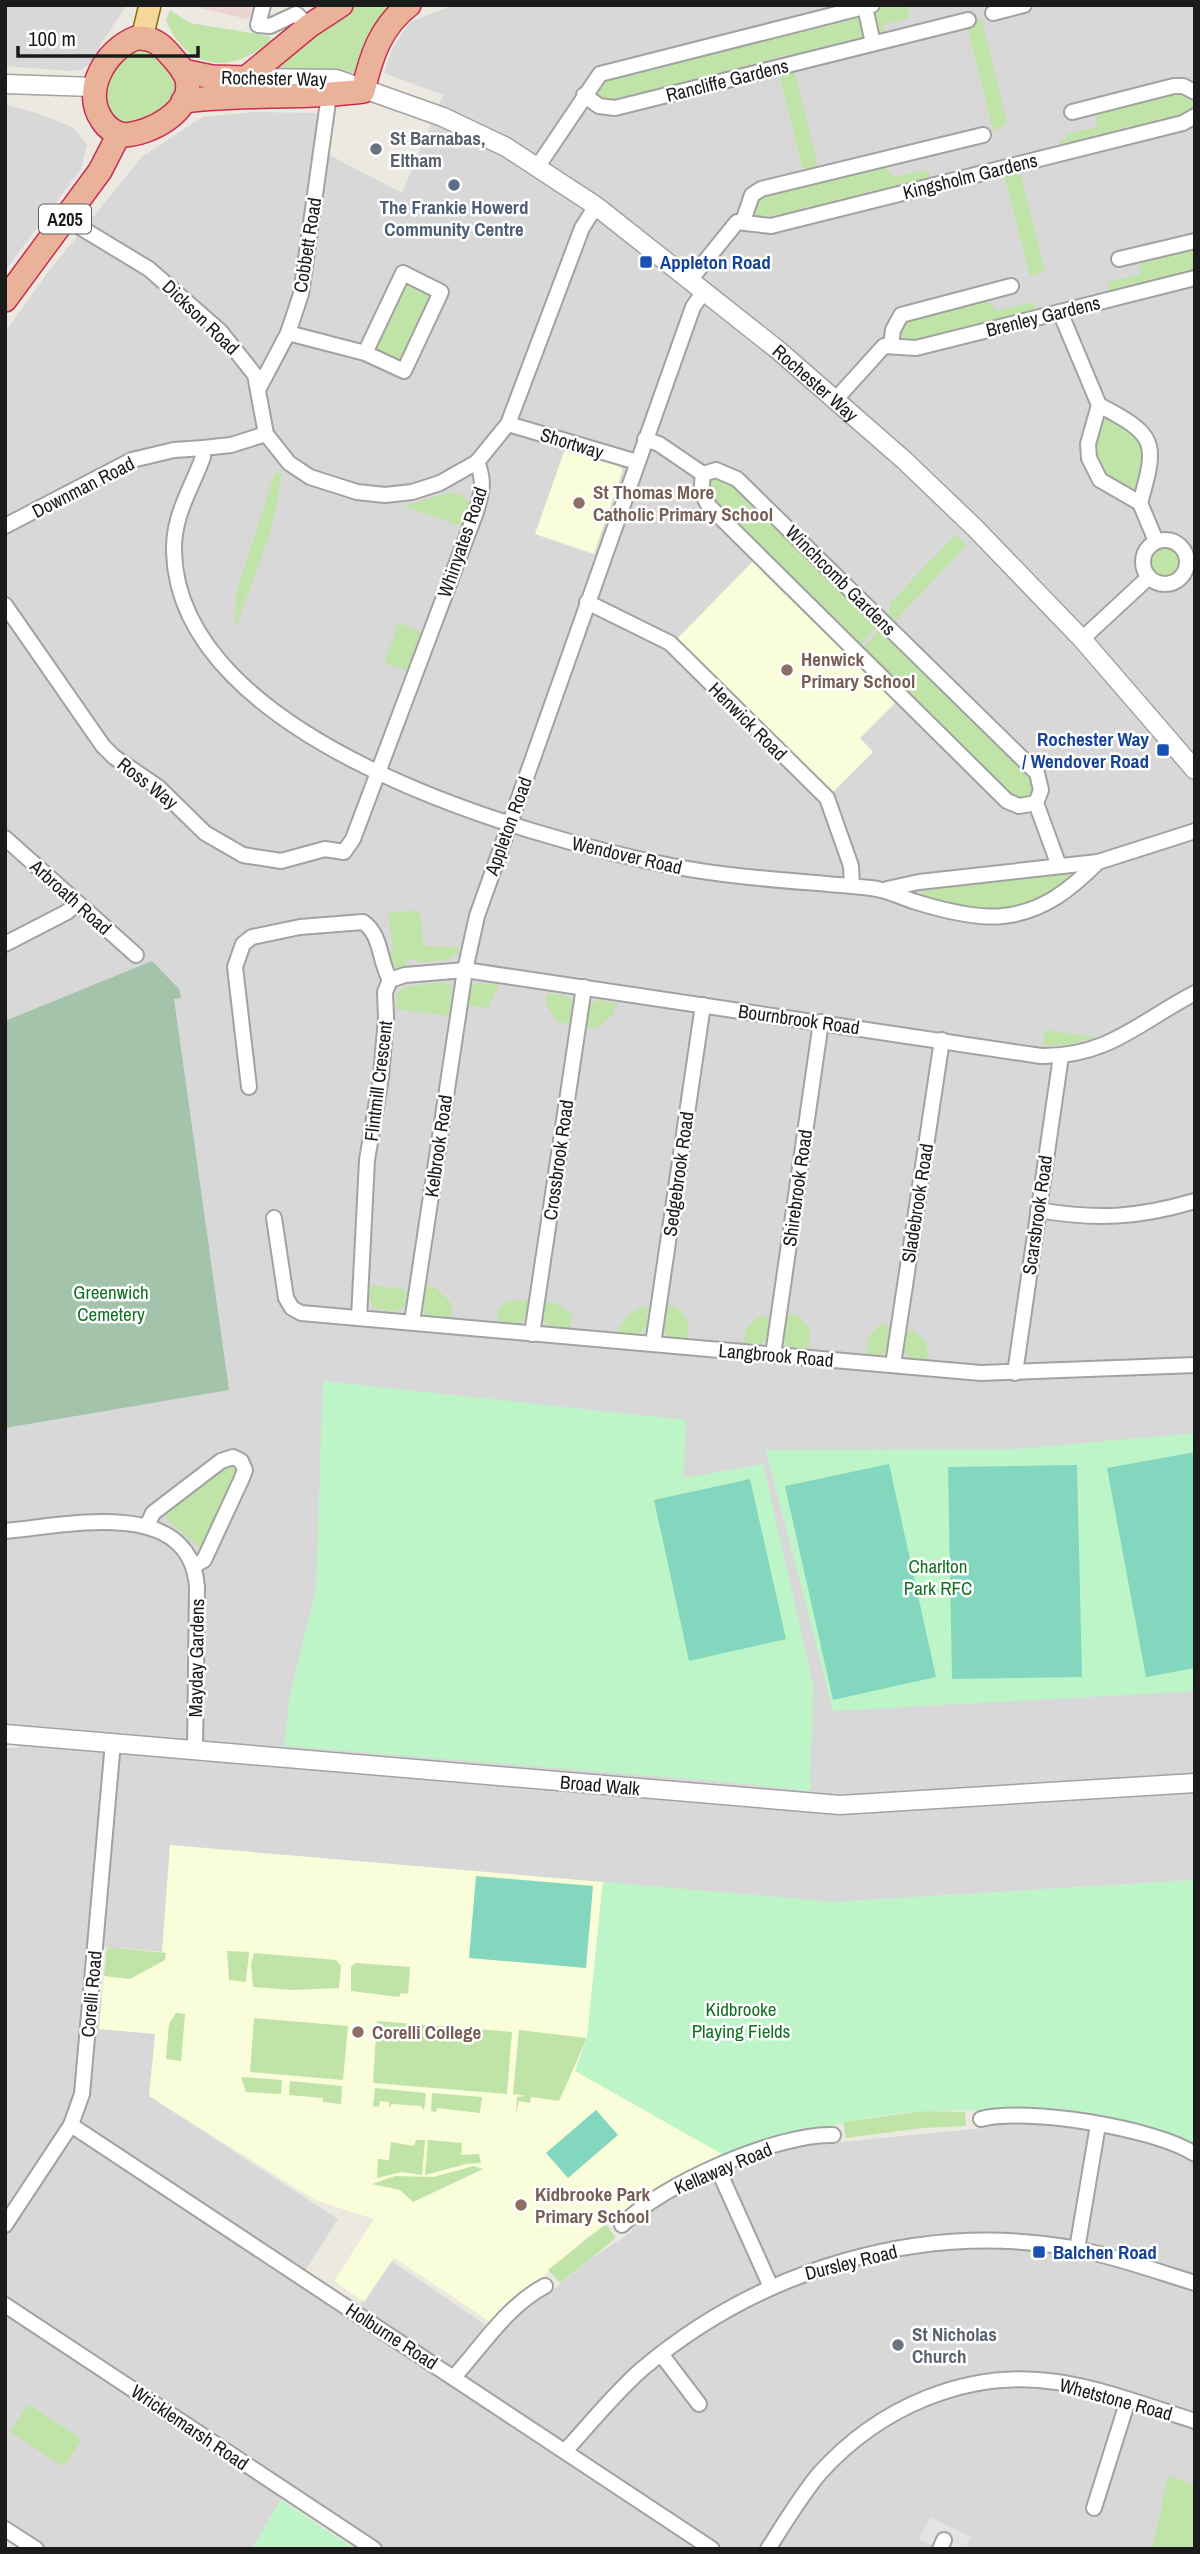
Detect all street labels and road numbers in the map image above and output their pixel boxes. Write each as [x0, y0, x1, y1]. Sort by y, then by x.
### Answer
street label: Rancliffe Gardens [663, 52, 791, 108]
street label: Rochester Way [221, 64, 327, 92]
street label: Kingsholm Gardens [900, 147, 1040, 205]
street label: Cobbett Road [287, 195, 327, 295]
road number: A205 [39, 204, 91, 233]
street label: Dickson Road [157, 274, 245, 360]
street label: Brenley Gardens [983, 289, 1103, 343]
street label: Rochester Way [767, 338, 864, 428]
street label: Shortway [537, 421, 607, 465]
street label: Downman Road [27, 450, 139, 524]
street label: Whinyates Road [431, 483, 493, 601]
street label: Winchcomb Gardens [780, 519, 902, 641]
street label: Henwick Road [703, 676, 793, 766]
street label: Ross Way [112, 751, 184, 815]
street label: Appleton Road [478, 773, 538, 880]
street label: Wendover Road [569, 830, 685, 880]
street label: Arbroath Road [24, 853, 117, 941]
street label: Bournbrook Road [737, 998, 861, 1040]
street label: Flintmill Crescent [358, 1019, 398, 1143]
street label: Kelbrook Road [418, 1093, 458, 1199]
street label: Crossbrook Road [537, 1098, 579, 1222]
street label: Sedgebrook Road [656, 1110, 700, 1238]
street label: Shirebrook Road [776, 1128, 818, 1248]
street label: Sladebrook Road [895, 1142, 939, 1264]
street label: Scarsbrook Road [1016, 1154, 1058, 1276]
street label: Langbrook Road [717, 1337, 835, 1373]
street label: Mayday Gardens [182, 1598, 210, 1718]
street label: Broad Walk [559, 1769, 641, 1801]
street label: Corelli Road [74, 1950, 108, 2038]
street label: Kellaway Road [670, 2136, 776, 2200]
street label: Dursley Road [802, 2238, 900, 2286]
street label: Holburne Road [341, 2297, 443, 2375]
street label: Whetstone Road [1057, 2371, 1175, 2427]
street label: Wricklemarsh Road [126, 2378, 254, 2476]

